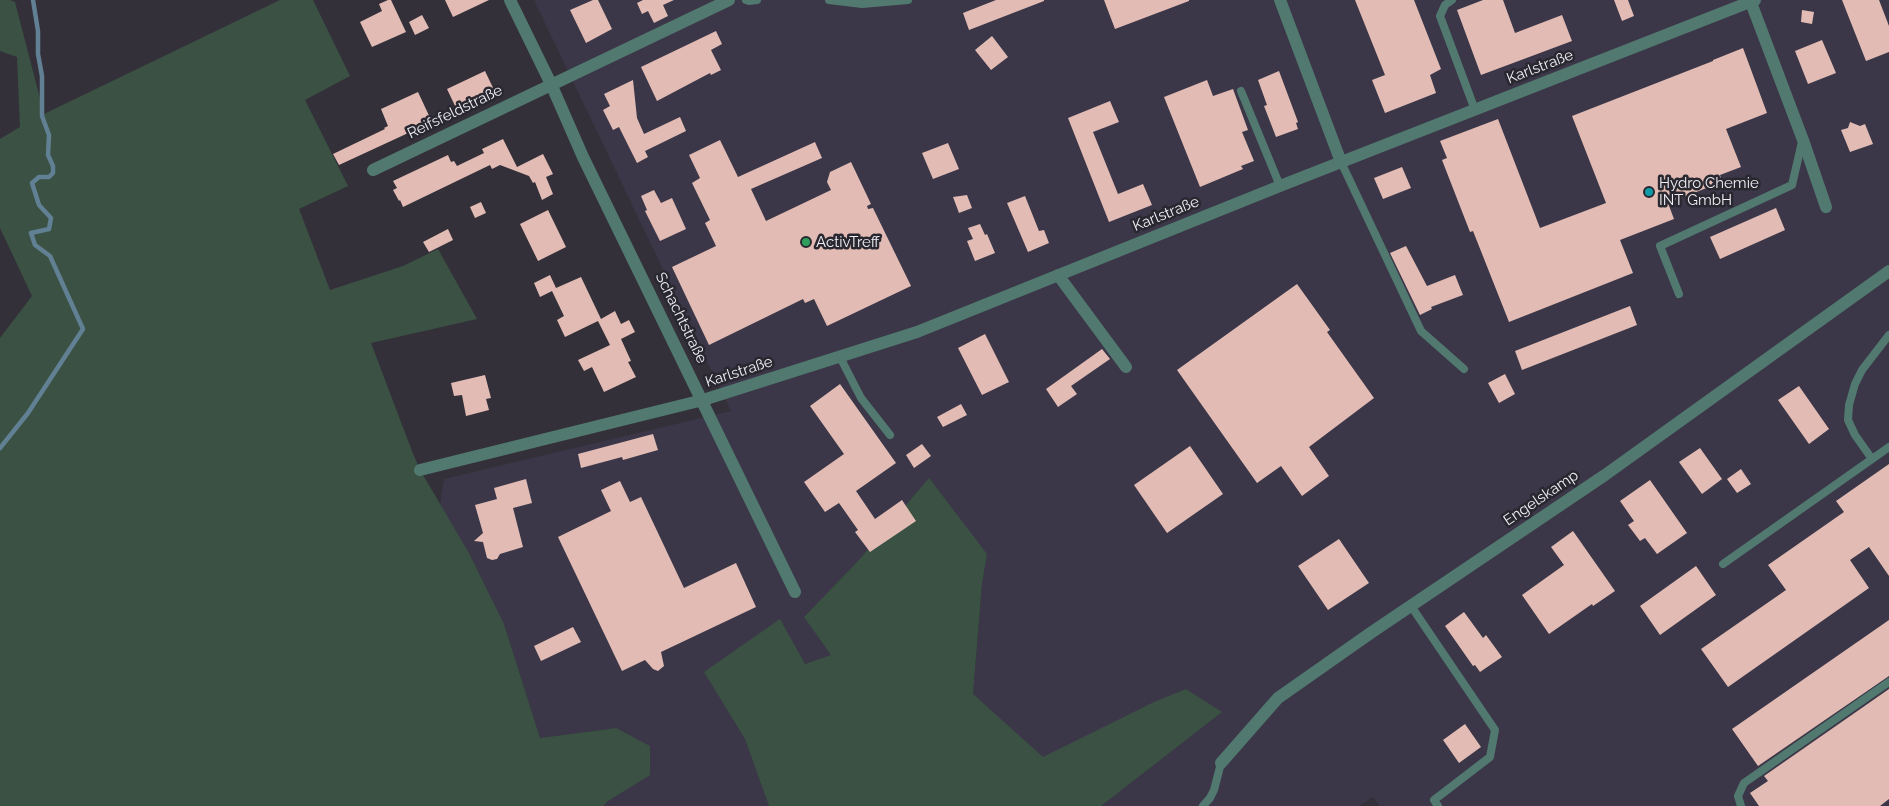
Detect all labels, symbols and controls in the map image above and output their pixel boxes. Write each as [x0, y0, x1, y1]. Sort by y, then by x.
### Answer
street label: Karlstraße [1504, 46, 1576, 88]
street label: Reifsfeldstraße [405, 81, 505, 143]
place label: Hydro Chemie INT GmbH [1659, 174, 1759, 209]
marker: Hydro Chemie INT GmbH [1643, 186, 1655, 198]
street label: Karlstraße [1130, 193, 1202, 235]
place label: ActivTreff [816, 233, 879, 251]
marker: ActivTreff [800, 236, 812, 248]
street label: Schachtstraße [651, 270, 711, 366]
street label: Karlstraße [703, 353, 775, 391]
street label: Engelskamp [1500, 466, 1582, 530]

